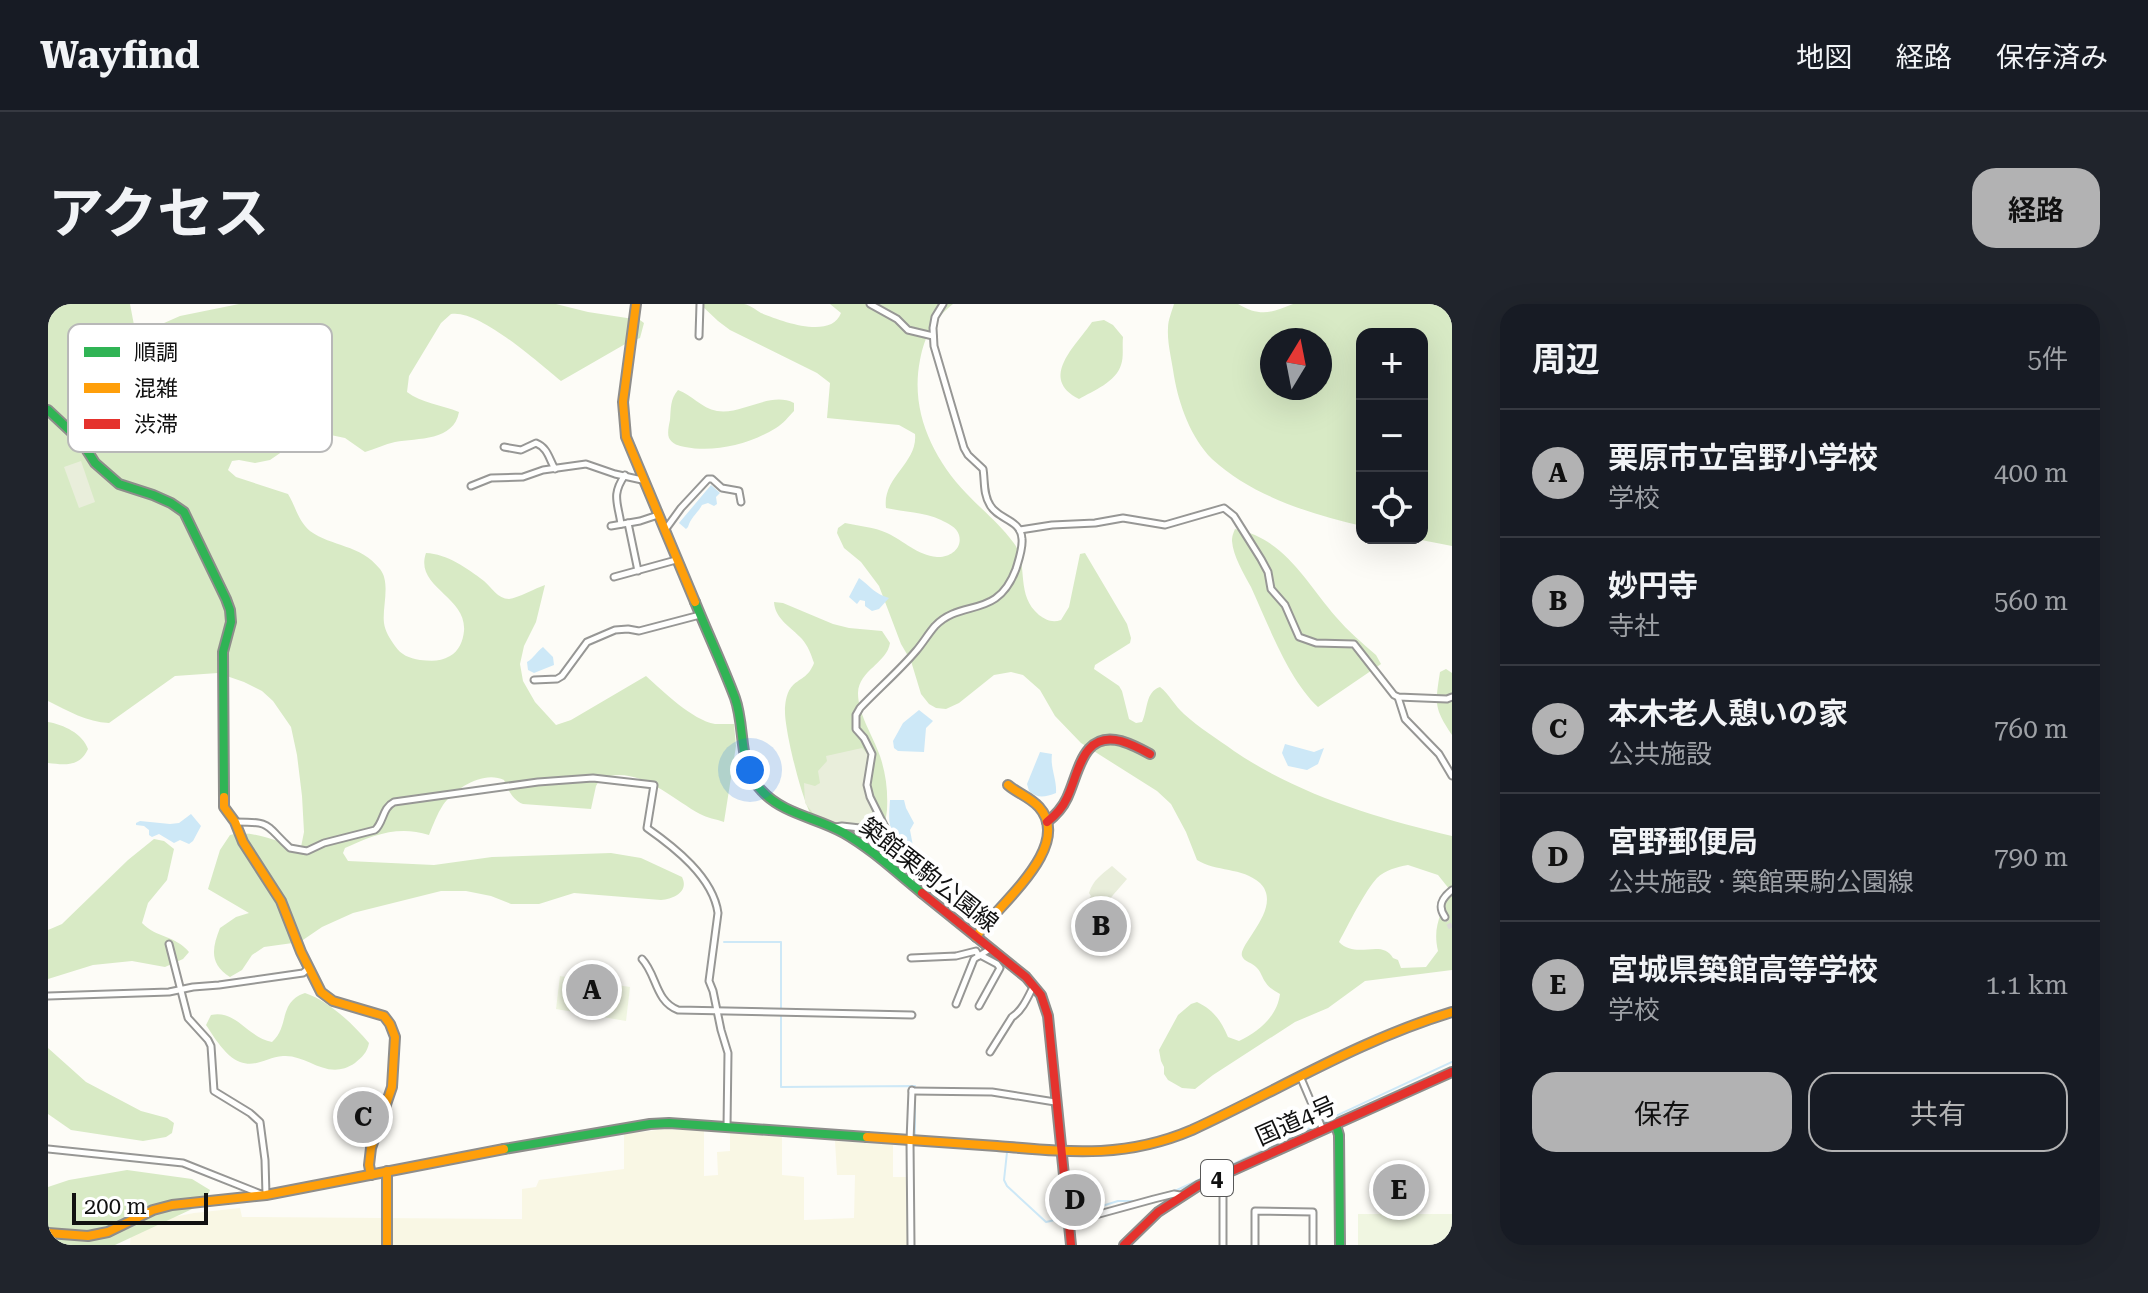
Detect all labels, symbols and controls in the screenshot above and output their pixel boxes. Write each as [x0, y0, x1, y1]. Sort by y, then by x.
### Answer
text: Wayfind [40, 33, 200, 77]
text: 地図 [1796, 41, 1852, 74]
text: 経路 [1896, 41, 1952, 74]
text: 保存済み [1996, 41, 2108, 74]
button: 経路 [1972, 168, 2100, 248]
text: アクセス [48, 181, 269, 247]
legend [68, 324, 332, 452]
north arrow [1260, 328, 1332, 400]
map controls [1356, 328, 1428, 544]
button: + [1356, 328, 1428, 400]
text: 周辺 [1532, 339, 1600, 379]
text: 順調 [134, 340, 178, 365]
text: 5件 [2027, 344, 2068, 374]
text: 混雑 [134, 376, 178, 401]
button: − [1356, 400, 1428, 472]
text: 渋滞 [134, 412, 178, 437]
text: 栗原市立宮野小学校 [1608, 440, 1878, 475]
text: A [1549, 458, 1567, 488]
text: 400 m [1994, 458, 2068, 488]
button: locate [1356, 472, 1428, 544]
text: 学校 [1608, 483, 1660, 513]
text: 妙円寺 [1608, 568, 1698, 603]
text: B [1549, 586, 1567, 616]
text: 560 m [1994, 586, 2068, 616]
text: 寺社 [1608, 611, 1660, 641]
text: 本木老人憩いの家 [1608, 696, 1848, 731]
text: C [1549, 714, 1567, 744]
text: 760 m [1994, 714, 2068, 744]
text: 公共施設 [1608, 739, 1712, 769]
your location [730, 750, 770, 790]
street label: 築館栗駒公園線 [854, 812, 1004, 938]
text: 宮野郵便局 [1608, 824, 1758, 859]
text: D [1548, 842, 1568, 872]
text: 790 m [1994, 842, 2068, 872]
text: 公共施設 · 築館栗駒公園線 [1608, 867, 1914, 897]
pin: B [1075, 896, 1127, 956]
text: 宮城県築館高等学校 [1608, 952, 1878, 987]
pin: A [566, 960, 618, 1020]
text: E [1550, 970, 1566, 1000]
text: 1.1 km [1985, 970, 2068, 1000]
text: 学校 [1608, 995, 1660, 1025]
button: 保存 [1532, 1072, 1792, 1152]
button: 共有 [1808, 1072, 2068, 1152]
pin: C [337, 1087, 389, 1147]
street label: 国道4号 [1251, 1091, 1341, 1151]
road number: 4 [1201, 1160, 1233, 1196]
pin: E [1373, 1160, 1425, 1220]
pin: D [1049, 1170, 1101, 1230]
scale bar [72, 1189, 208, 1225]
text: 200 m [84, 1194, 147, 1219]

